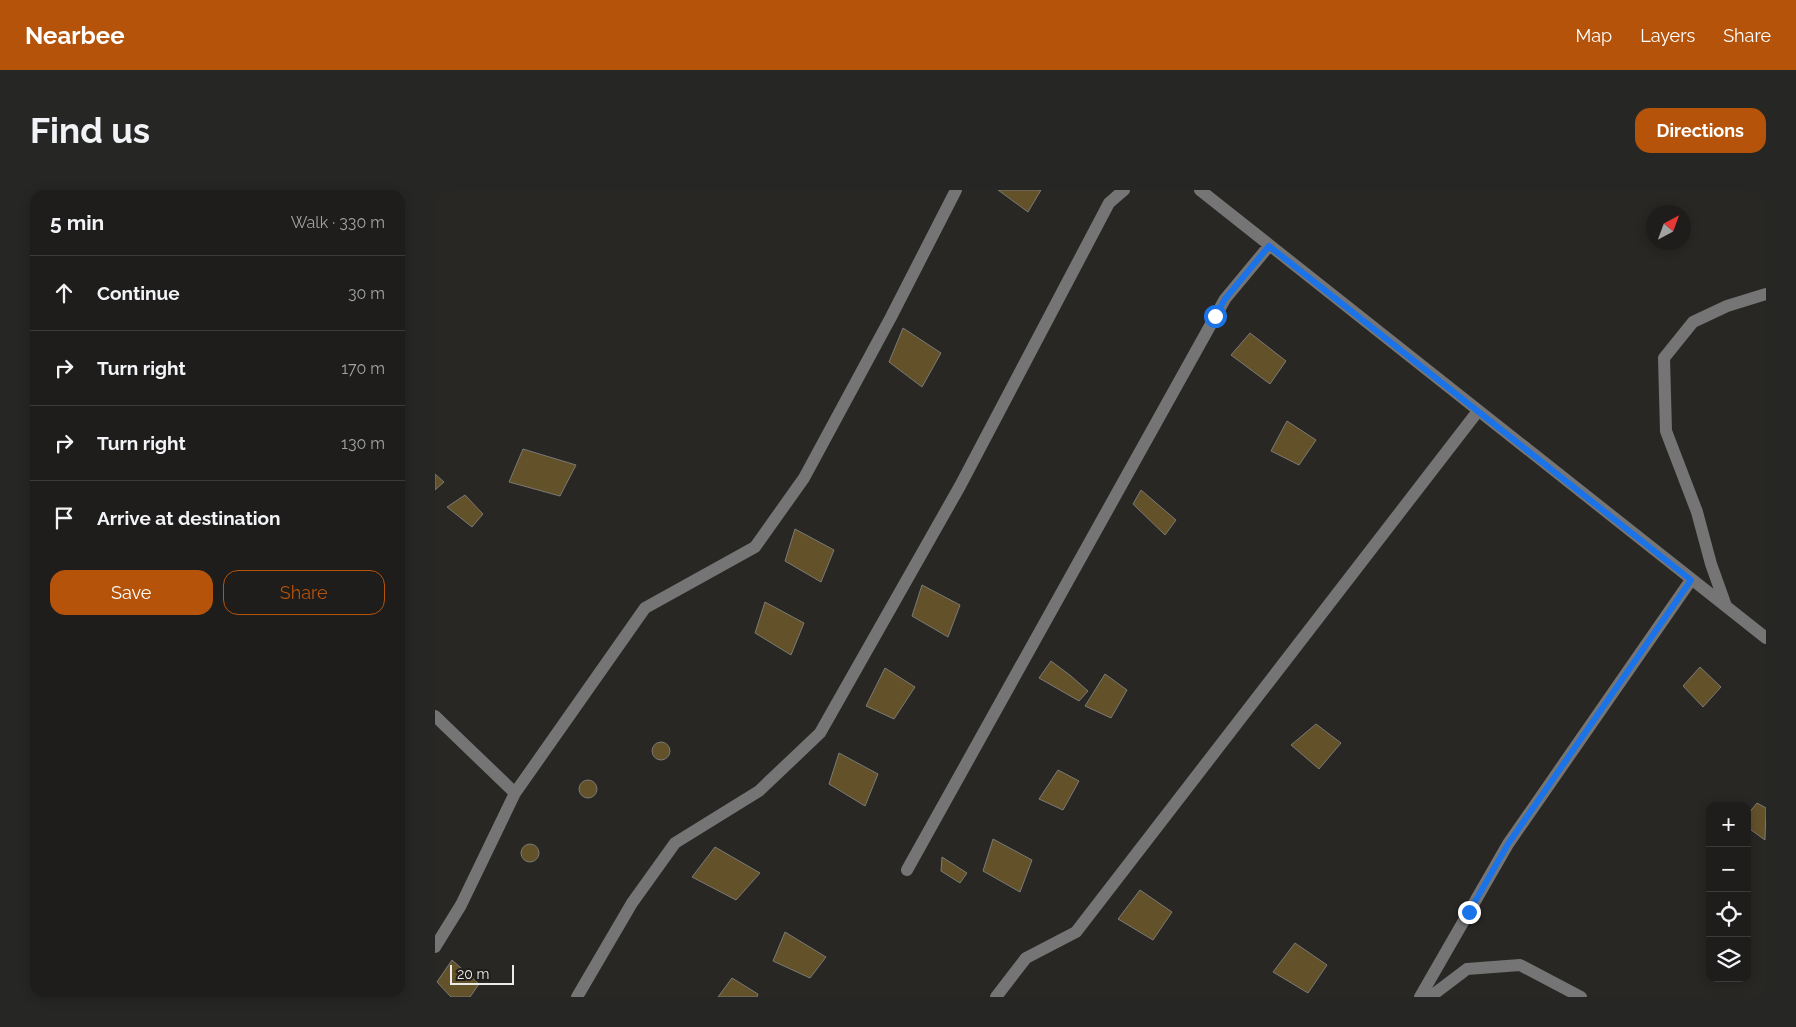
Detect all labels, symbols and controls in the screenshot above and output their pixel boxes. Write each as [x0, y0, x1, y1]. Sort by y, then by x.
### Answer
text: Nearbee [25, 21, 125, 50]
text: Map [1576, 25, 1612, 46]
text: Layers [1640, 25, 1695, 46]
text: Share [1723, 25, 1771, 46]
button: Directions [1635, 108, 1766, 153]
text: Find us [30, 110, 150, 151]
north arrow [1646, 205, 1691, 250]
text: 5 min [50, 210, 104, 235]
text: Walk · 330 m [291, 213, 385, 232]
icon: ahead [50, 279, 78, 307]
text: Continue [97, 282, 180, 304]
text: 30 m [348, 284, 385, 303]
route start [1204, 305, 1227, 328]
icon: right [50, 354, 78, 382]
text: Turn right [97, 357, 186, 379]
text: 170 m [341, 359, 385, 378]
icon: right [50, 429, 78, 457]
text: Turn right [97, 432, 186, 454]
text: 130 m [341, 434, 385, 453]
icon: arrive [50, 504, 78, 532]
text: Arrive at destination [97, 507, 281, 529]
button: Save [50, 570, 213, 615]
button: Share [223, 570, 385, 615]
map controls [1706, 802, 1751, 982]
button: + [1706, 802, 1751, 847]
button: − [1706, 847, 1751, 892]
button: locate [1706, 892, 1751, 937]
route end [1458, 901, 1481, 924]
button: layers [1706, 937, 1751, 982]
scale bar [450, 962, 514, 985]
text: 20 m [457, 966, 489, 982]

